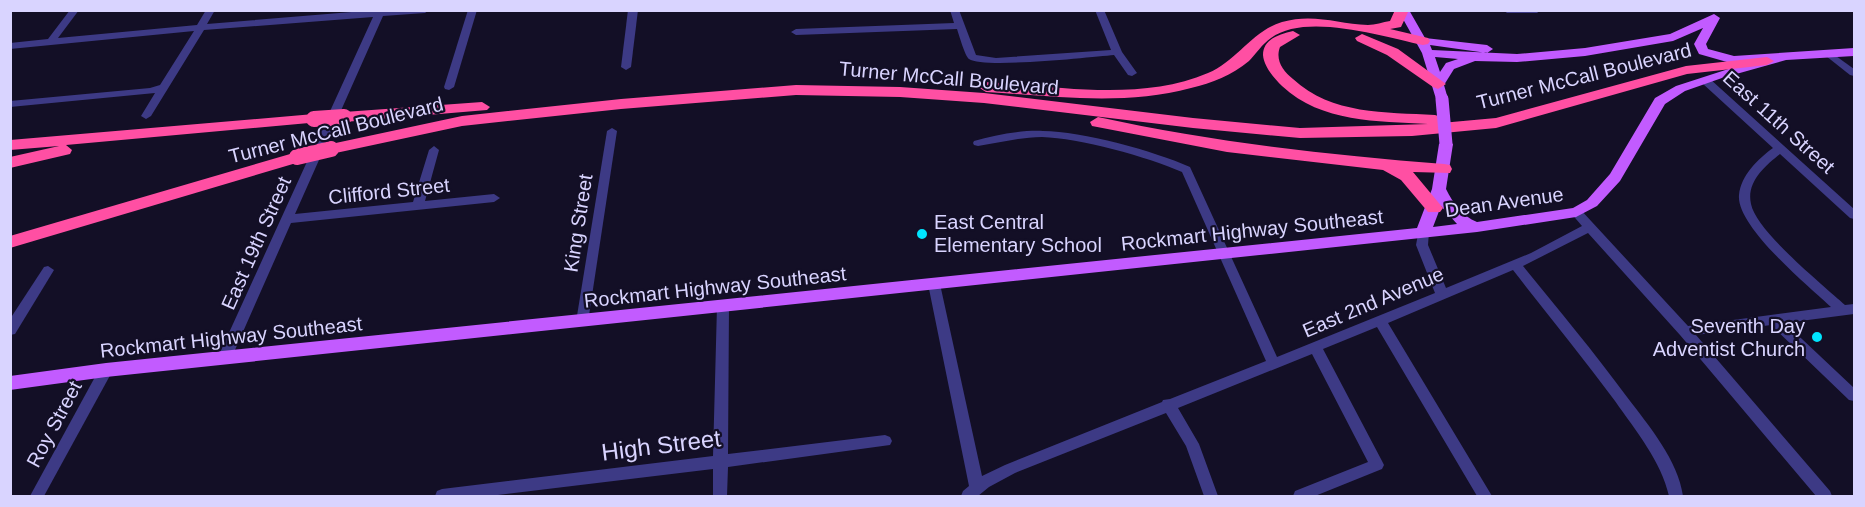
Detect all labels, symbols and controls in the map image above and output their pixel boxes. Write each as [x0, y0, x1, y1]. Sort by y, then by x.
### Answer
street label: Turner McCall Boulevard [1474, 39, 1694, 113]
street label: Turner McCall Boulevard [838, 57, 1060, 99]
street label: East 11th Street [1719, 66, 1839, 178]
street label: Turner McCall Boulevard [226, 93, 446, 167]
street label: King Street [559, 172, 597, 274]
street label: East 19th Street [217, 173, 295, 313]
street label: Clifford Street [327, 174, 451, 208]
street label: Dean Avenue [1443, 183, 1565, 221]
street label: Rockmart Highway Southeast [1120, 205, 1385, 255]
place label: East Central Elementary School [934, 211, 1102, 256]
marker: East Central Elementary School [915, 227, 929, 241]
street label: Rockmart Highway Southeast [583, 262, 848, 312]
street label: East 2nd Avenue [1299, 262, 1447, 342]
street label: Rockmart Highway Southeast [99, 312, 364, 362]
place label: Seventh Day Adventist Church [1653, 315, 1805, 360]
marker: Seventh Day Adventist Church [1810, 330, 1824, 344]
street label: Roy Street [22, 377, 86, 471]
street label: High Street [600, 424, 723, 466]

